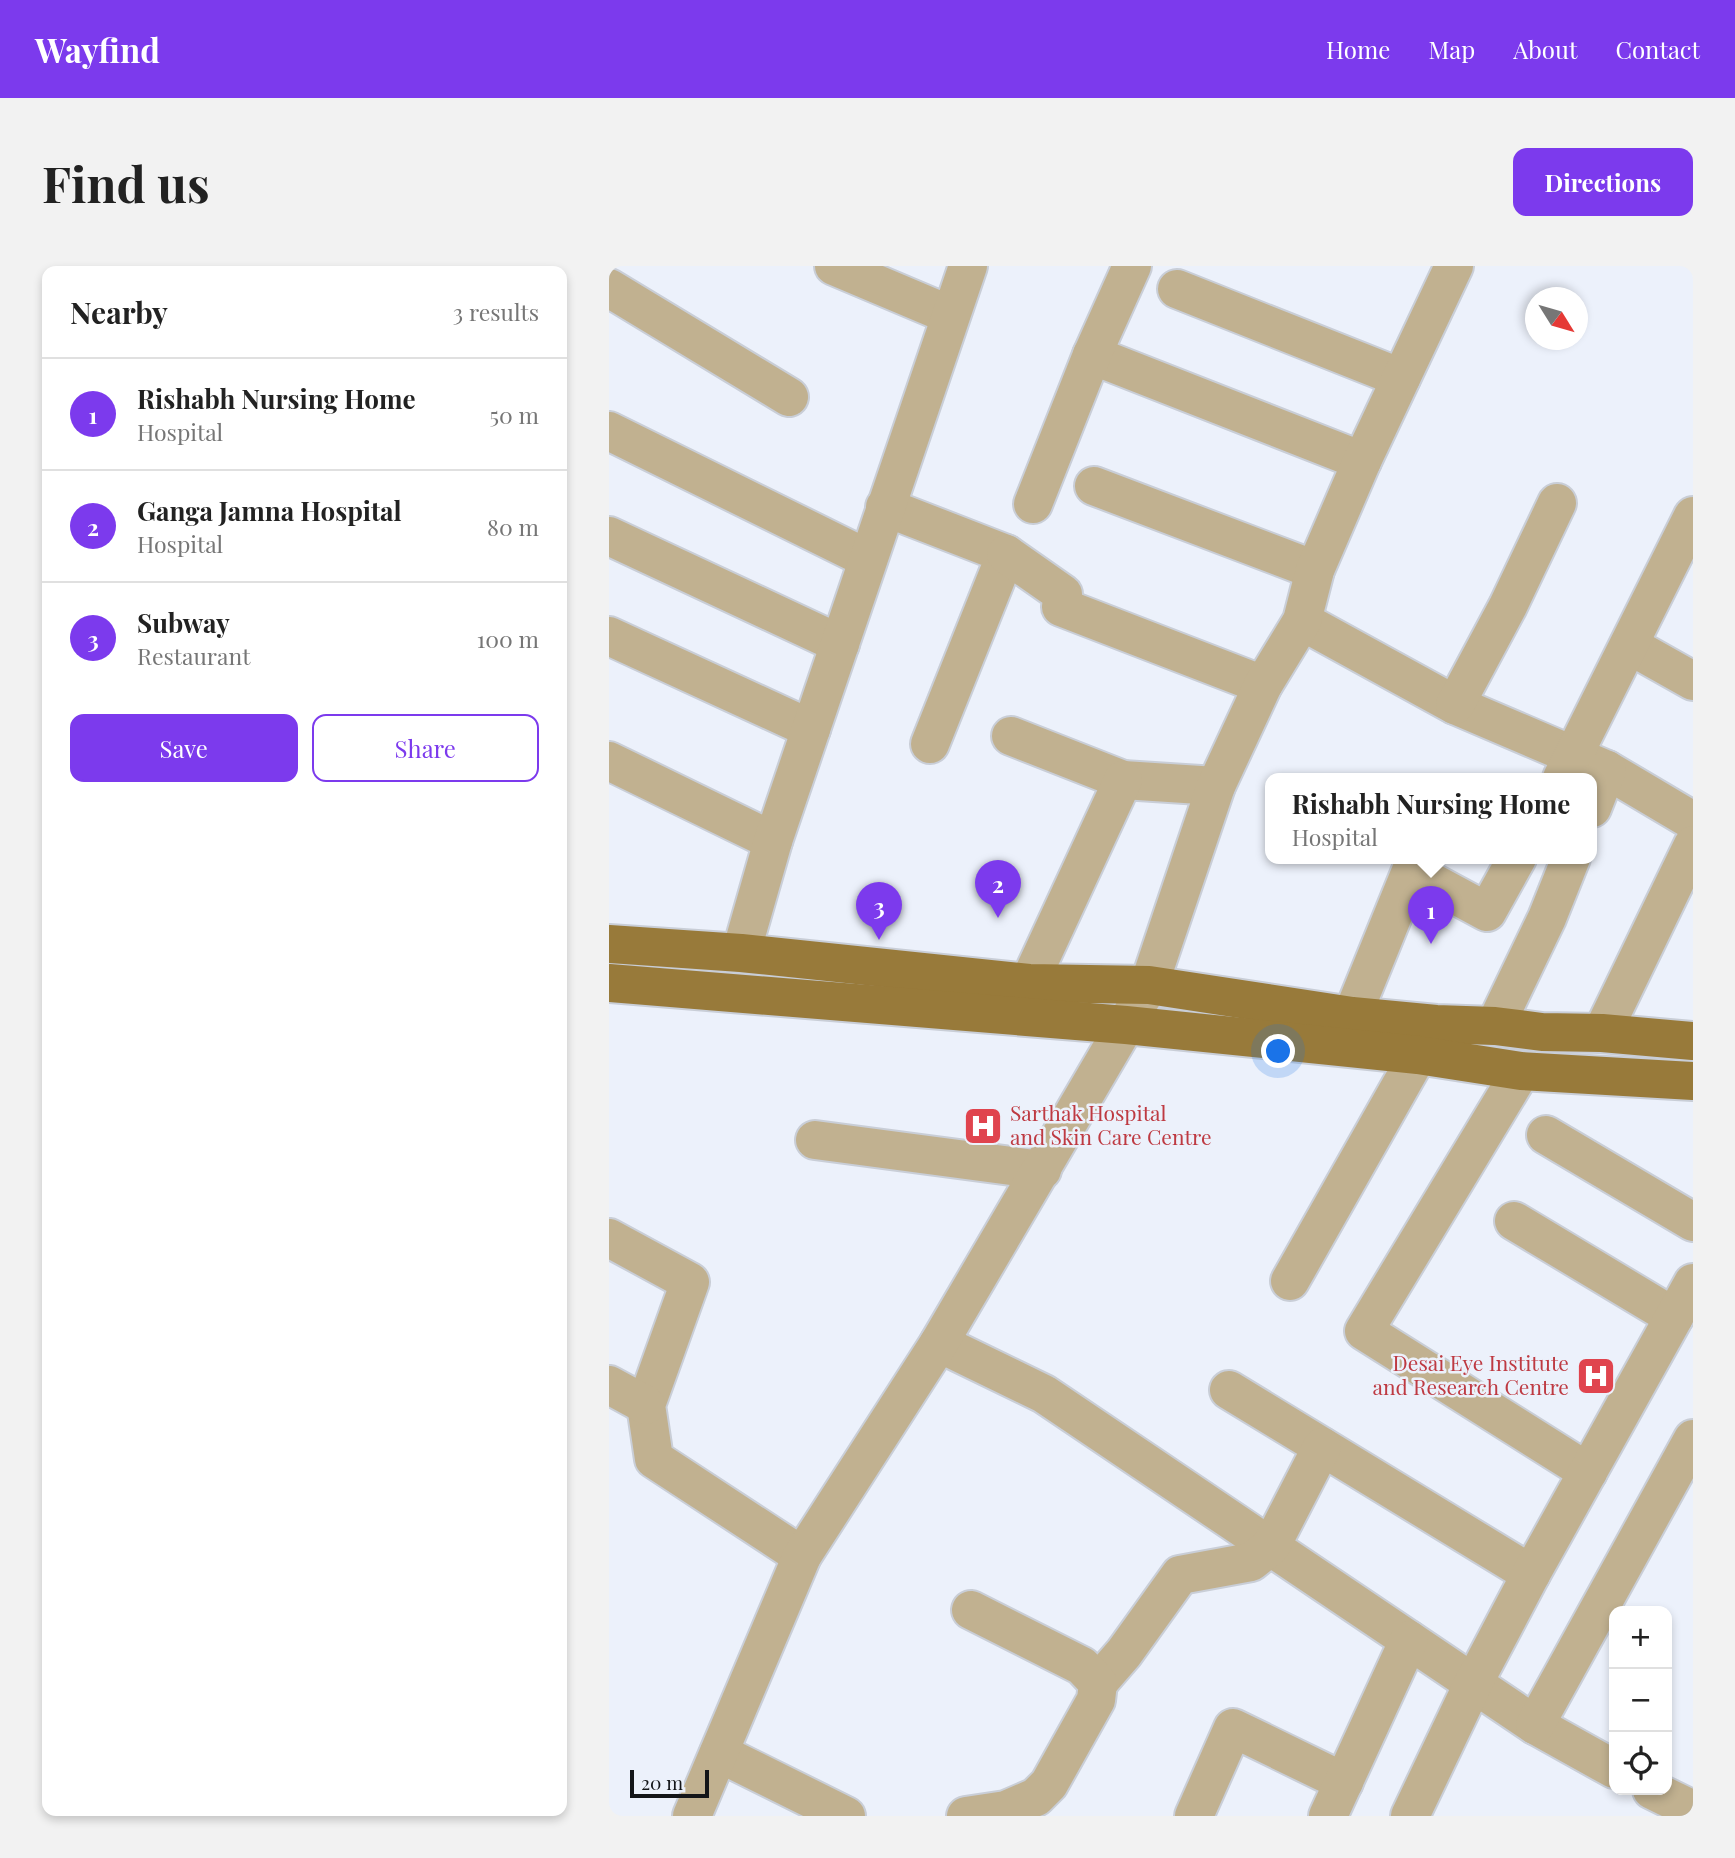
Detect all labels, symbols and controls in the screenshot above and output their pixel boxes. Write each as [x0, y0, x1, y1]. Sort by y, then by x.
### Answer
text: Wayfind [35, 27, 160, 71]
text: Home [1326, 33, 1390, 65]
text: Map [1428, 33, 1475, 65]
text: About [1513, 33, 1577, 65]
text: Contact [1615, 33, 1700, 65]
button: Directions [1513, 148, 1693, 216]
text: Find us [42, 150, 210, 215]
north arrow [1525, 287, 1588, 350]
text: Nearby [70, 292, 168, 332]
text: 3 results [453, 296, 539, 327]
text: Rishabh Nursing Home [137, 381, 416, 416]
text: 1 [89, 399, 97, 430]
text: 50 m [490, 399, 539, 430]
text: Hospital [137, 416, 223, 447]
text: Ganga Jamna Hospital [137, 493, 402, 528]
text: 2 [87, 511, 99, 542]
text: 80 m [487, 511, 539, 542]
text: Hospital [137, 528, 223, 559]
text: Subway [137, 605, 230, 640]
text: 3 [87, 623, 99, 654]
text: 100 m [477, 623, 539, 654]
text: Restaurant [137, 640, 250, 671]
button: Save [70, 714, 298, 782]
button: Share [312, 714, 539, 782]
popup [1265, 773, 1597, 864]
text: Rishabh Nursing Home [1292, 786, 1570, 821]
text: Hospital [1292, 821, 1378, 852]
pin: 2 [975, 860, 1021, 918]
pin: 3 [856, 882, 902, 940]
pin: 1 [1408, 886, 1454, 944]
your location [1261, 1034, 1295, 1068]
place label: Sarthak Hospital and Skin Care Centre [1010, 1098, 1212, 1150]
hospital icon: Sarthak Hospital and Skin Care Centre [962, 1105, 1004, 1147]
place label: Desai Eye Institute and Research Centre [1373, 1348, 1569, 1400]
hospital icon: Desai Eye Institute and Research Centre [1575, 1355, 1617, 1397]
map controls [1609, 1606, 1672, 1795]
button: + [1609, 1606, 1672, 1669]
button: − [1609, 1669, 1672, 1732]
button: locate [1609, 1732, 1672, 1795]
scale bar [630, 1767, 709, 1799]
text: 20 m [641, 1769, 683, 1795]

